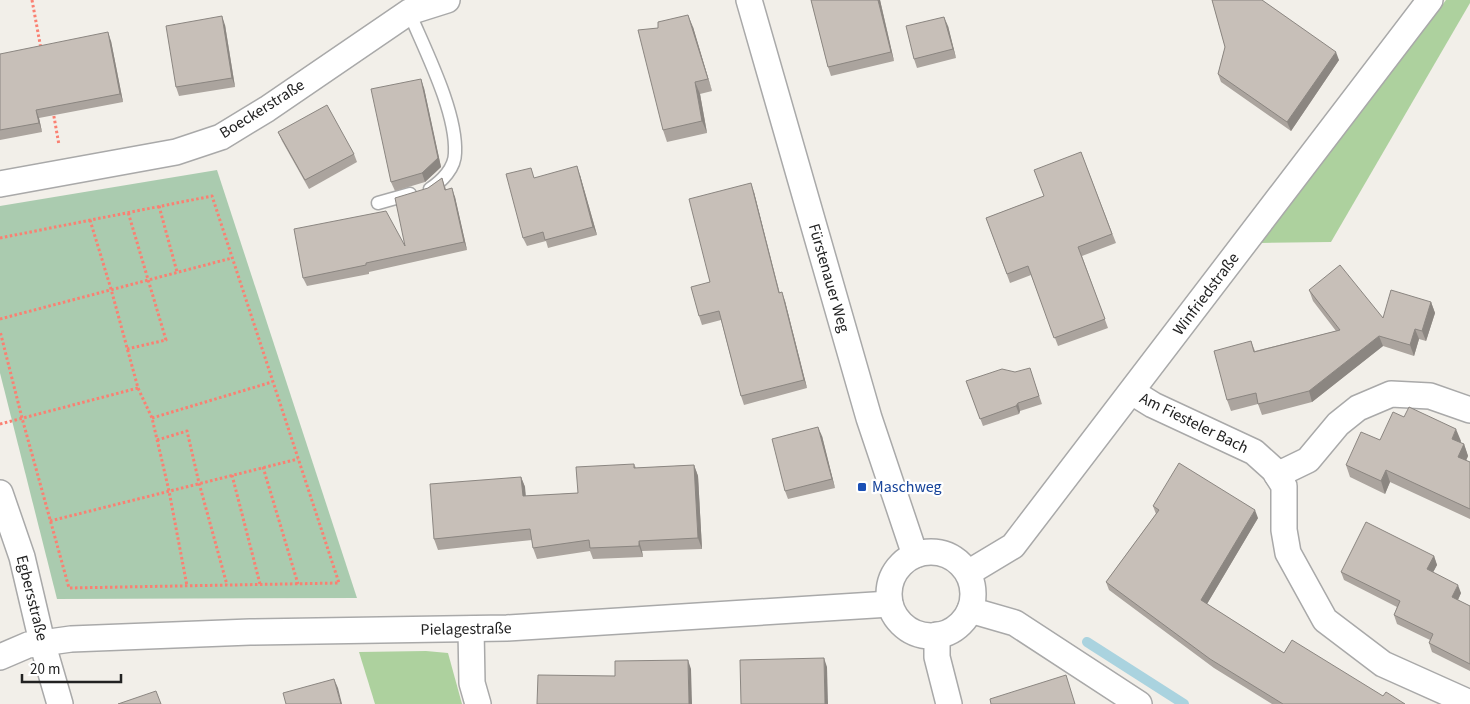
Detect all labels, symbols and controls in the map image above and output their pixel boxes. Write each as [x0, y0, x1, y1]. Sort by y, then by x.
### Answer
street label: Boeckerstraße [215, 74, 309, 144]
street label: Fürstenauer Weg [803, 221, 855, 335]
street label: Winfriedstraße [1168, 248, 1244, 340]
street label: Am Fiesteler Bach [1136, 387, 1252, 459]
place label: Maschweg [872, 476, 942, 498]
marker: Maschweg [856, 481, 868, 493]
street label: Egbersstraße [11, 553, 53, 643]
street label: Pielagestraße [420, 617, 512, 641]
scale bar [22, 652, 121, 684]
text: 20 m [30, 659, 60, 680]

